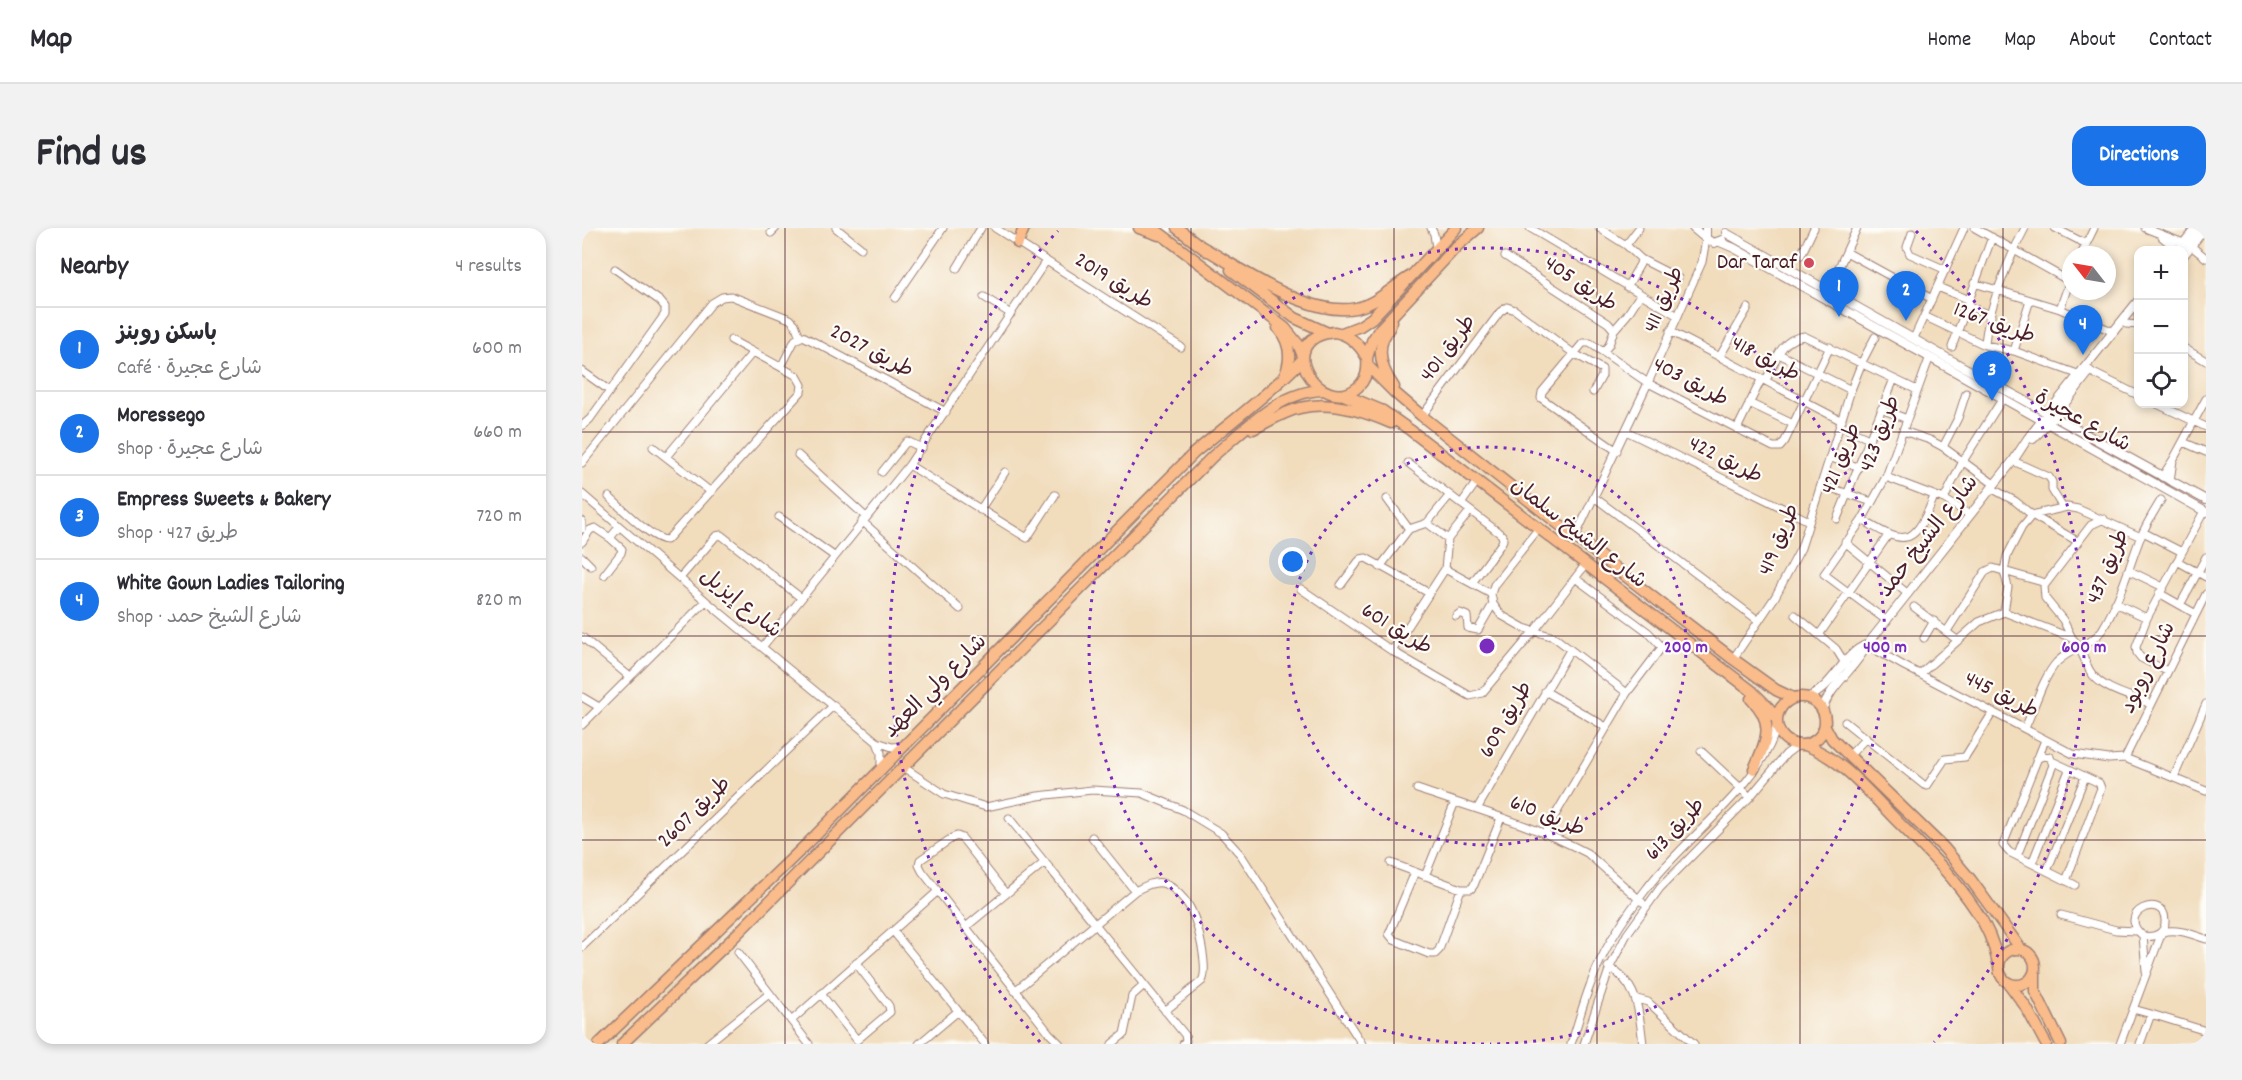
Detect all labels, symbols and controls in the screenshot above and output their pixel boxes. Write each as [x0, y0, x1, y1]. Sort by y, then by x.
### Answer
text: Map [30, 21, 72, 61]
text: Home [1927, 26, 1971, 56]
text: Map [2004, 26, 2036, 56]
text: About [2069, 26, 2116, 56]
text: Contact [2149, 26, 2212, 56]
text: Find us [36, 126, 147, 186]
button: Directions [2072, 126, 2206, 186]
street label: طريق 2019 [1068, 246, 1158, 318]
north arrow [2062, 246, 2116, 300]
map controls [2134, 246, 2188, 408]
button: + [2134, 246, 2188, 300]
place label: Dar Taraf [1717, 248, 1798, 279]
text: Nearby [60, 249, 128, 286]
street label: طريق 405 [1537, 249, 1623, 321]
text: 4 results [455, 253, 522, 281]
marker: Dar Taraf [1802, 256, 1816, 270]
street label: طريق 411 [1637, 262, 1693, 338]
pin: 1 [1820, 268, 1858, 317]
pin: 2 [1886, 272, 1926, 321]
street label: طريق 1267 [1949, 295, 2039, 353]
button: − [2134, 300, 2188, 354]
pin: 4 [2064, 306, 2102, 355]
street label: طريق 401 [1413, 309, 1485, 389]
street label: طريق 2027 [824, 317, 918, 387]
text: باسكن روبنز [117, 319, 217, 350]
street label: طريق 418 [1725, 329, 1805, 391]
text: 1 [77, 335, 82, 363]
text: 600 m [472, 335, 522, 363]
street label: طريق 403 [1646, 350, 1734, 416]
pin: 3 [1972, 352, 2012, 401]
button: locate [2134, 354, 2188, 408]
text: Café · شارع عجيرة [117, 355, 262, 383]
street label: شارع عجيرة [2028, 383, 2136, 461]
street label: طريق 423 [1852, 391, 1910, 477]
text: Moressego [117, 401, 205, 432]
text: 2 [75, 419, 84, 447]
text: 660 m [473, 419, 522, 447]
street label: طريق 421 [1814, 419, 1870, 499]
street label: طريق 422 [1682, 429, 1768, 493]
text: Shop · شارع عجيرة [117, 436, 263, 464]
street label: شارع الشيخ حمد [1871, 469, 1987, 605]
street label: شارع الشيخ سلمان [1503, 471, 1653, 597]
text: Empress Sweets & Bakery [117, 485, 331, 516]
street label: طريق 419 [1751, 499, 1809, 581]
text: 3 [75, 503, 84, 531]
text: 720 m [476, 503, 522, 531]
text: Shop · طريق 427 [117, 520, 238, 548]
street label: طريق 437 [2079, 525, 2139, 609]
your location [1278, 547, 1307, 576]
street label: شارع إيزيل [692, 561, 788, 647]
text: White Gown Ladies Tailoring [117, 569, 345, 600]
text: 4 [75, 587, 84, 615]
text: 820 m [476, 587, 522, 615]
street label: طريق 601 [1354, 596, 1438, 664]
text: Shop · شارع الشيخ حمد [117, 604, 302, 632]
street label: شارع روبود [2113, 617, 2185, 719]
street label: شارع ولي العهد [877, 628, 996, 747]
centre of rings [1477, 636, 1497, 656]
text: 200 m [1664, 636, 1708, 661]
text: 400 m [1863, 636, 1907, 661]
text: 600 m [2062, 636, 2106, 661]
street label: طريق 445 [1958, 664, 2044, 728]
street label: طريق 609 [1473, 676, 1541, 764]
street label: طريق 2607 [651, 770, 739, 856]
street label: طريق 610 [1505, 788, 1589, 846]
street label: طريق 613 [1639, 791, 1713, 869]

